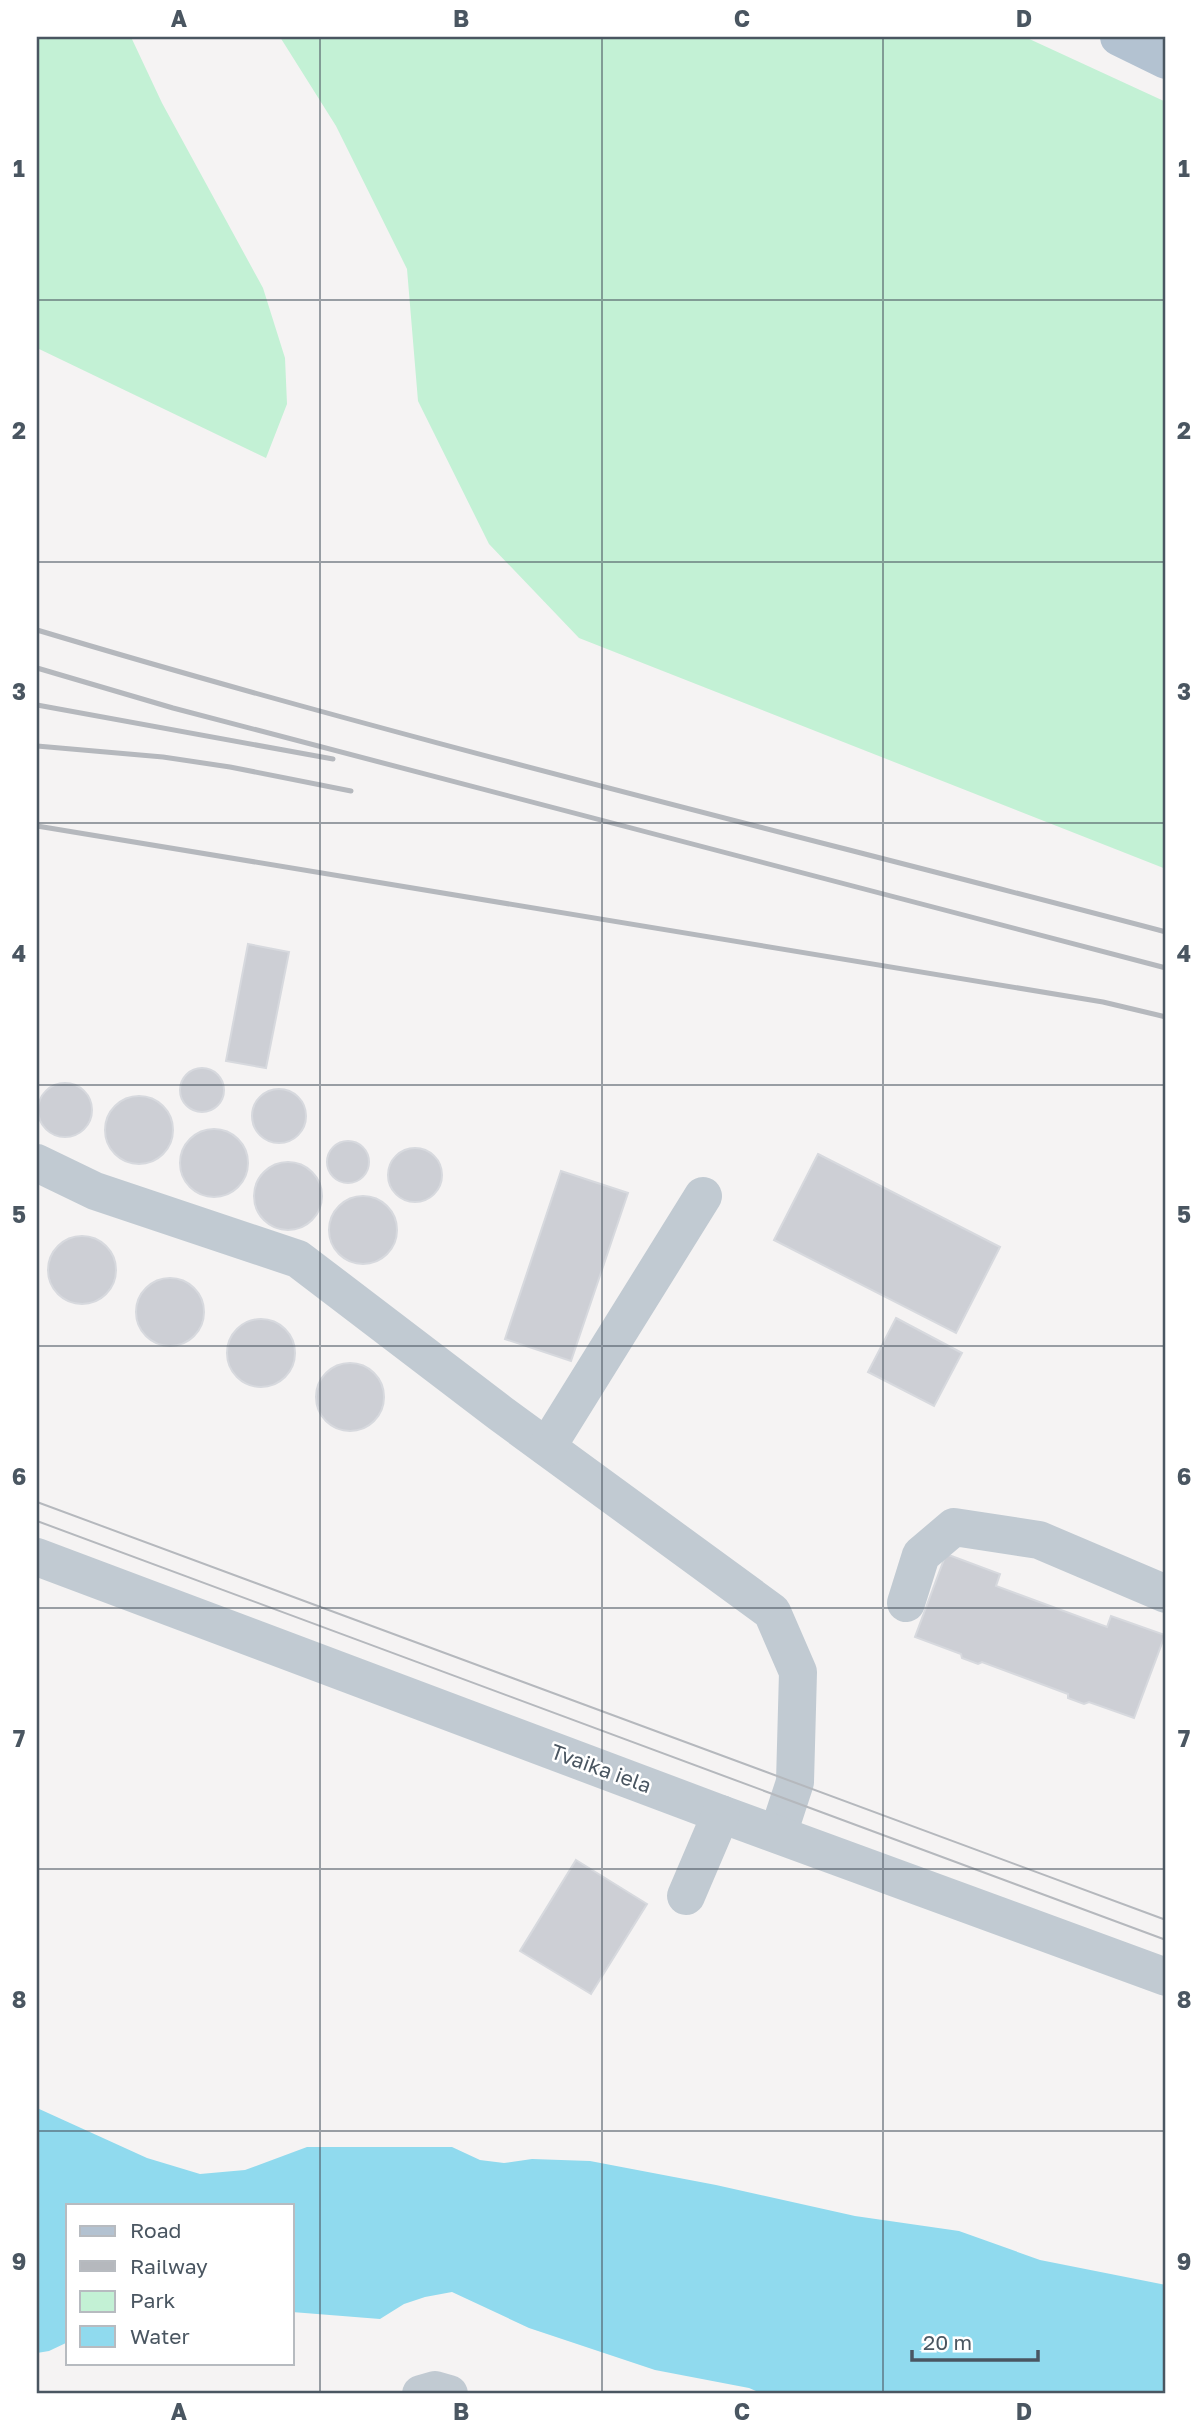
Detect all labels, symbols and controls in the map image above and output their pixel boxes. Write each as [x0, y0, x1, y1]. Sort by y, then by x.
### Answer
text: A [171, 4, 188, 32]
text: B [453, 4, 469, 32]
text: C [734, 4, 750, 32]
text: D [1016, 4, 1032, 32]
text: 1 [13, 154, 25, 182]
text: 1 [1178, 154, 1190, 182]
text: 2 [12, 416, 26, 444]
text: 2 [1177, 416, 1191, 444]
text: 3 [12, 677, 26, 705]
text: 3 [1177, 677, 1191, 705]
text: 4 [12, 939, 26, 967]
text: 4 [1177, 939, 1191, 967]
text: 5 [12, 1200, 26, 1228]
text: 5 [1177, 1200, 1191, 1228]
text: 6 [12, 1462, 26, 1490]
text: 6 [1177, 1462, 1191, 1490]
text: 7 [13, 1724, 25, 1752]
text: 7 [1178, 1724, 1190, 1752]
street label: Tvaika iela [547, 1738, 655, 1798]
text: 8 [12, 1985, 26, 2013]
text: 8 [1177, 1985, 1191, 2013]
legend [66, 2204, 294, 2364]
text: Road [130, 2217, 181, 2243]
text: 9 [12, 2247, 26, 2275]
text: 9 [1177, 2247, 1191, 2275]
text: Railway [130, 2253, 208, 2279]
text: Park [130, 2287, 176, 2313]
scale bar [912, 2319, 1038, 2363]
text: Water [130, 2323, 190, 2349]
text: 20 m [923, 2329, 972, 2355]
text: A [171, 2397, 188, 2425]
text: B [453, 2397, 469, 2425]
text: C [734, 2397, 750, 2425]
text: D [1016, 2397, 1032, 2425]

